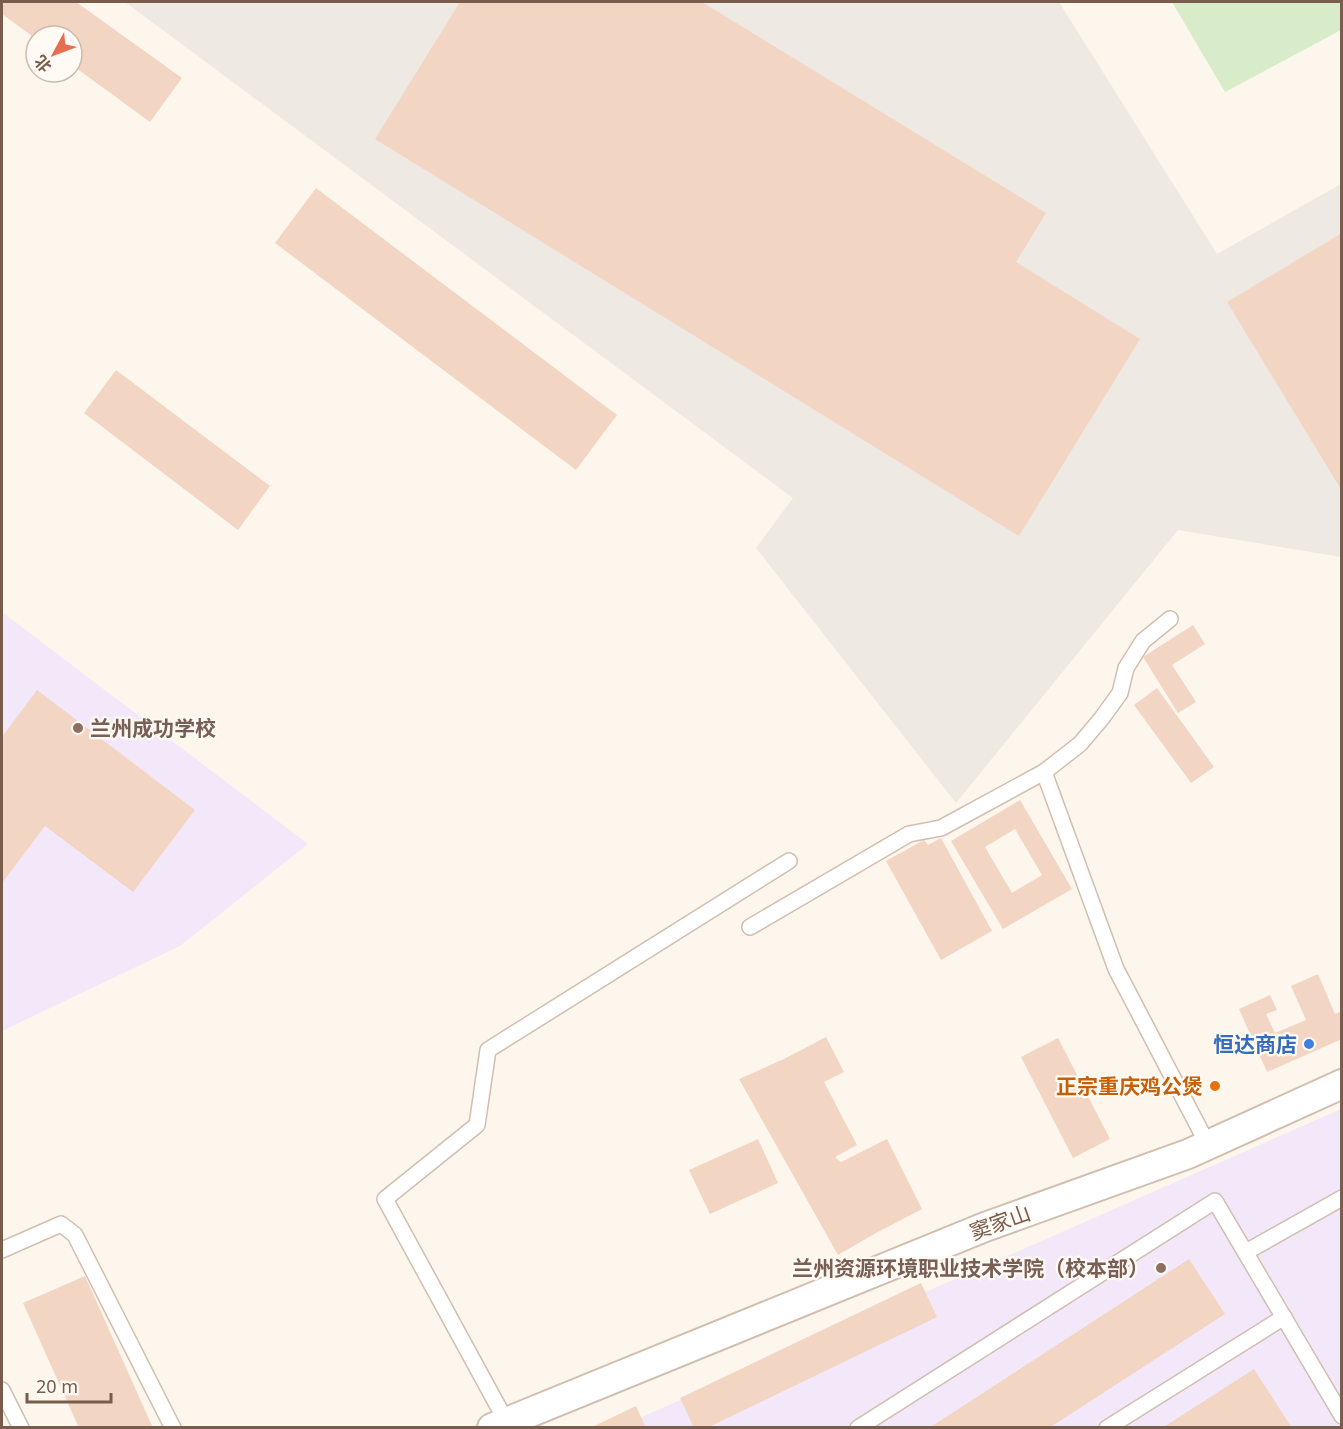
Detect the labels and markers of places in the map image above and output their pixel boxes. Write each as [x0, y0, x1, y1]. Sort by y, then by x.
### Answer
place label: 兰州成功学校 [90, 714, 216, 742]
marker: 兰州成功学校 [71, 721, 85, 735]
place label: 恒达商店 [1213, 1030, 1297, 1058]
marker: 恒达商店 [1302, 1037, 1316, 1051]
place label: 正宗重庆鸡公煲 [1056, 1072, 1203, 1100]
marker: 正宗重庆鸡公煲 [1208, 1079, 1222, 1093]
place label: 兰州资源环境职业技术学院（校本部） [792, 1254, 1149, 1282]
marker: 兰州资源环境职业技术学院（校本部） [1154, 1261, 1168, 1275]

